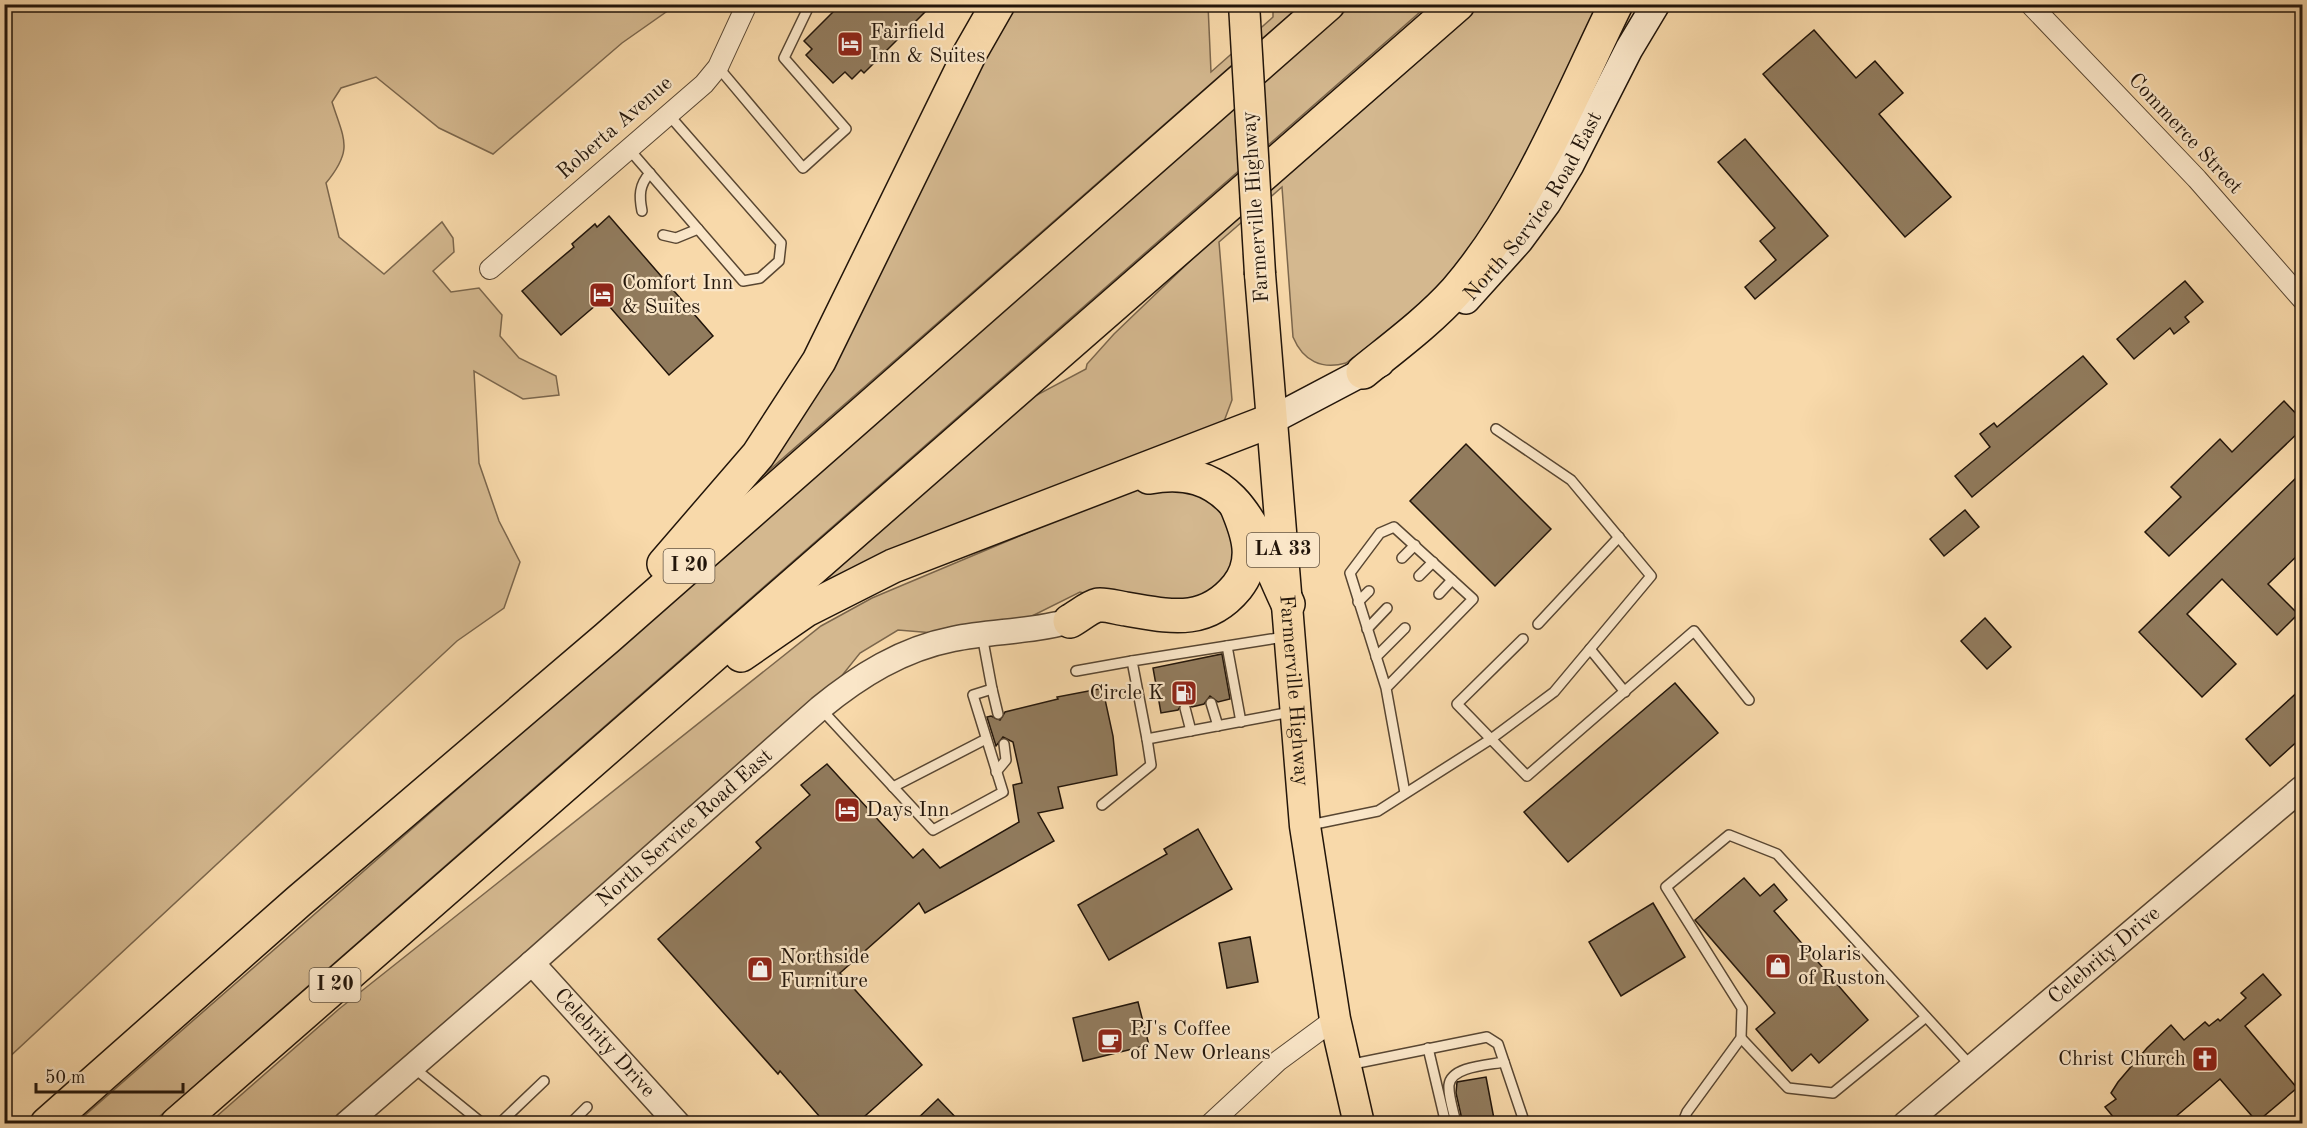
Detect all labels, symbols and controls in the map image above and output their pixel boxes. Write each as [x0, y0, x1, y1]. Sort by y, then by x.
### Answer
place label: Fairfield Inn & Suites [870, 22, 985, 67]
hotel icon: Fairfield Inn & Suites [835, 29, 865, 59]
street label: Commerce Street [2124, 70, 2246, 198]
street label: Roberta Avenue [553, 73, 677, 183]
street label: North Service Road East [1460, 108, 1606, 305]
street label: Farmerville Highway [1239, 110, 1273, 304]
place label: Comfort Inn & Suites [622, 273, 733, 318]
hotel icon: Comfort Inn & Suites [587, 280, 617, 310]
road number: LA 33 [1247, 533, 1319, 567]
road number: I 20 [664, 549, 714, 583]
street label: Farmerville Highway [1276, 594, 1312, 787]
fuel station icon: Circle K [1169, 678, 1199, 708]
place label: Circle K [1089, 683, 1164, 704]
street label: North Service Road East [593, 745, 777, 911]
hotel icon: Days Inn [832, 795, 862, 825]
place label: Days Inn [866, 800, 950, 821]
street label: Celebrity Drive [2044, 902, 2164, 1008]
place label: Polaris of Ruston [1798, 944, 1886, 989]
place label: Northside Furniture [780, 947, 869, 992]
shop icon: Polaris of Ruston [1763, 951, 1793, 981]
shop icon: Northside Furniture [745, 954, 775, 984]
road number: I 20 [310, 968, 360, 1002]
street label: Celebrity Drive [550, 984, 659, 1102]
place label: PJ's Coffee of New Orleans [1130, 1019, 1271, 1064]
cafe icon: PJ's Coffee of New Orleans [1095, 1026, 1125, 1056]
church icon: Christ Church [2190, 1044, 2220, 1074]
place label: Christ Church [2058, 1049, 2186, 1070]
scale bar [36, 1056, 183, 1094]
text: 50 m [45, 1069, 85, 1087]

